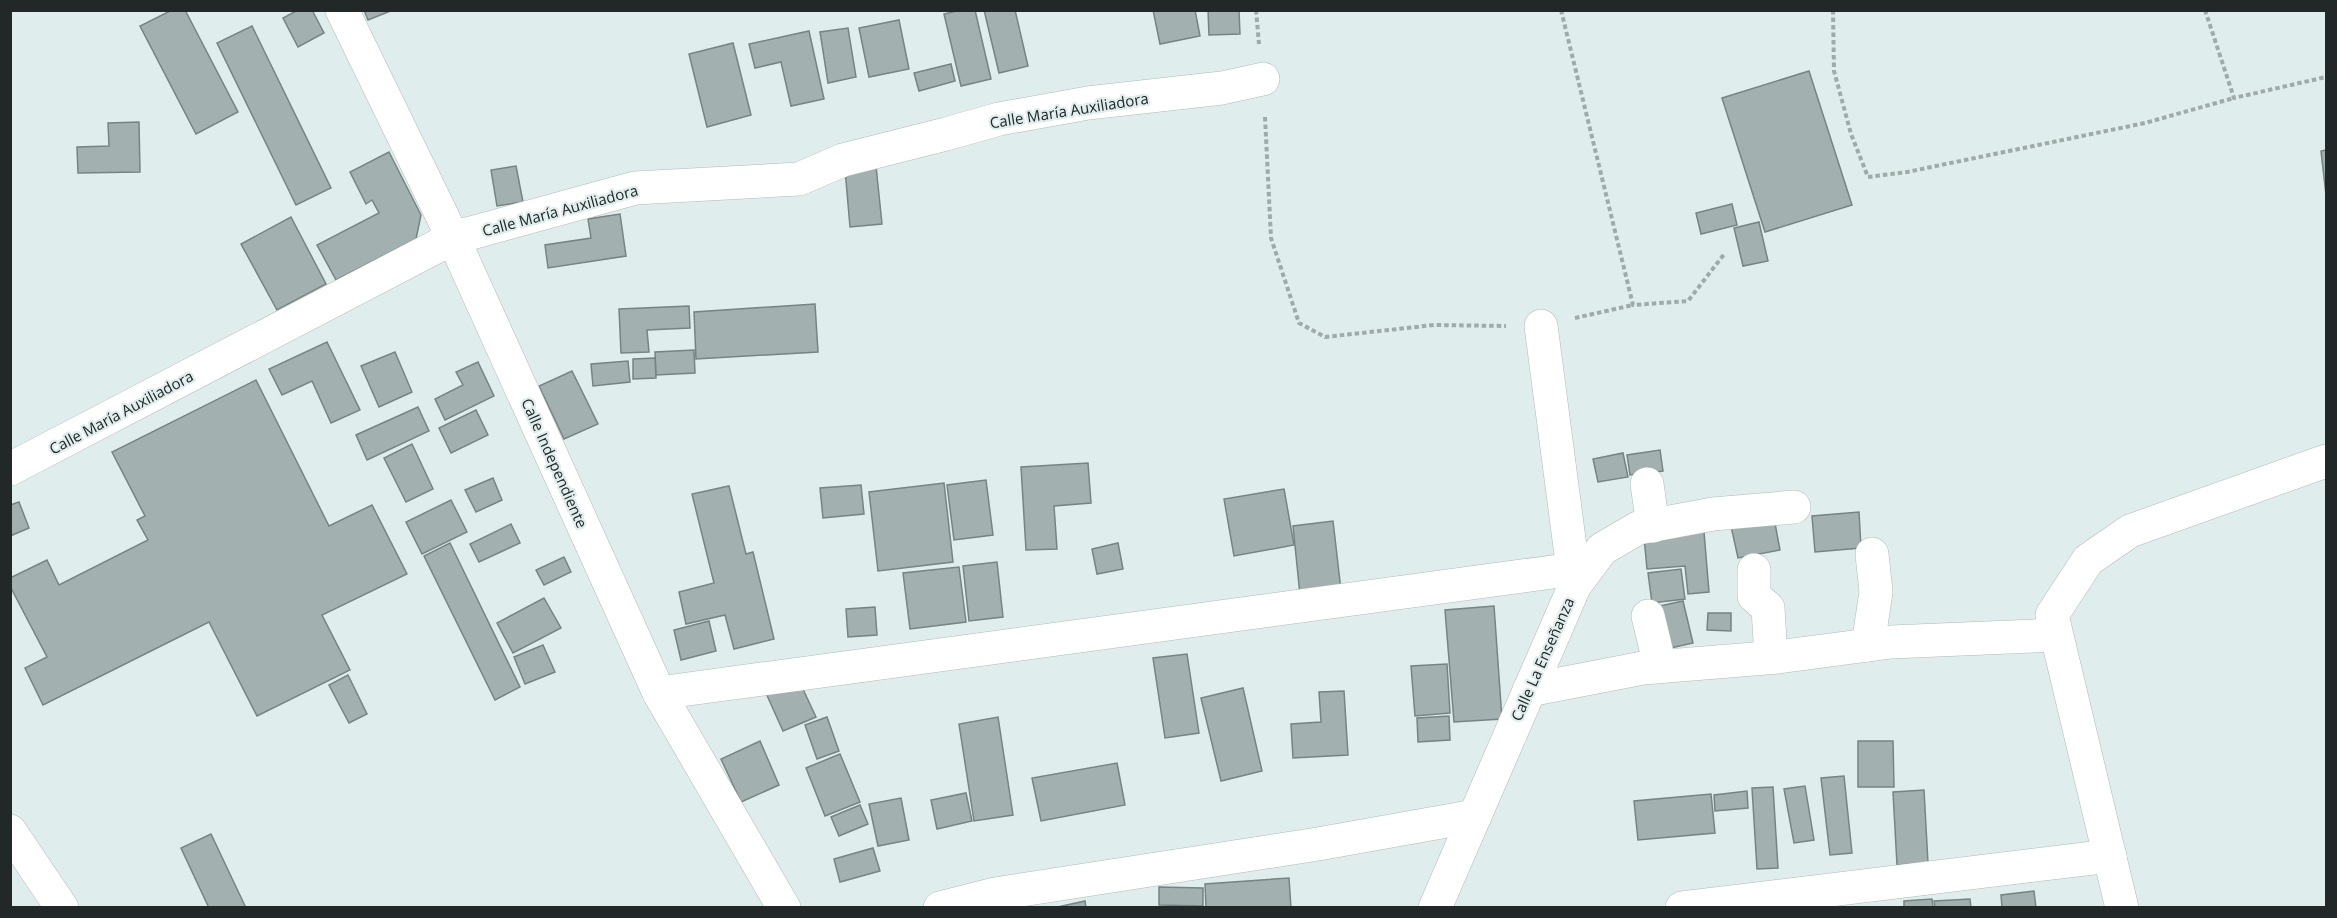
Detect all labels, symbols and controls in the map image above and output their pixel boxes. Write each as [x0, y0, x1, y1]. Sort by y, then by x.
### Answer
street label: Calle María Auxiliadora [988, 88, 1150, 132]
street label: Calle María Auxiliadora [480, 180, 640, 240]
street label: Calle María Auxiliadora [45, 365, 197, 459]
street label: Calle Independiente [517, 395, 593, 531]
street label: Calle La Enseñanza [1506, 594, 1578, 724]

